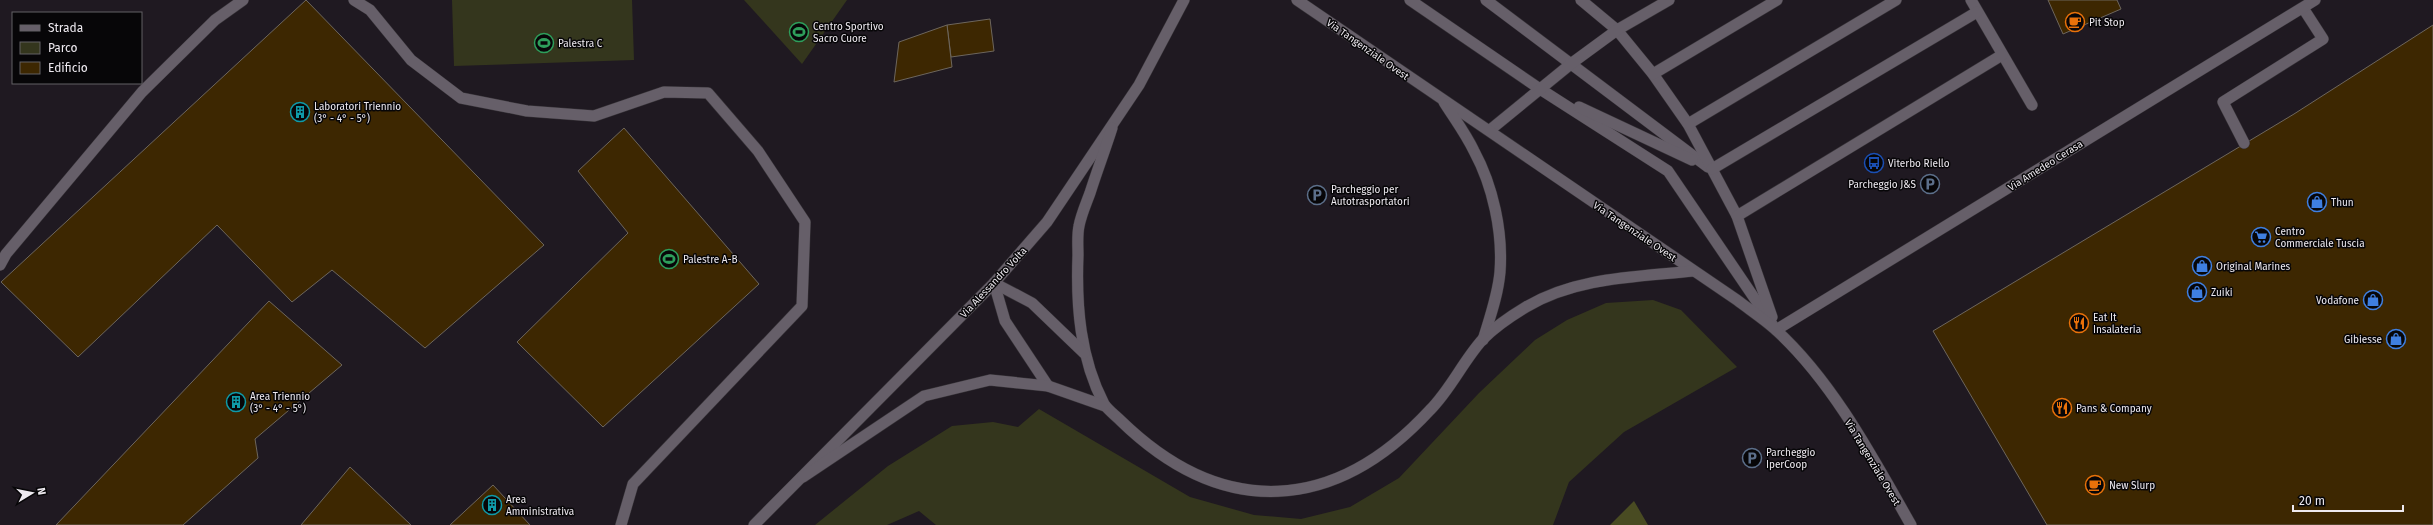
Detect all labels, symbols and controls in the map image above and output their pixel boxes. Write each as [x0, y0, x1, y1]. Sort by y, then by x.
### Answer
cafe icon: Pit Stop [2064, 11, 2086, 33]
legend [12, 12, 142, 84]
street label: Via Tangenziale Ovest [1324, 17, 1411, 83]
place label: Pit Stop [2089, 17, 2125, 29]
text: Strada [48, 21, 83, 35]
sports icon: Centro Sportivo Sacro Cuore [788, 21, 810, 43]
place label: Centro Sportivo Sacro Cuore [813, 21, 884, 45]
sports icon: Palestra C [533, 32, 555, 54]
place label: Palestra C [558, 38, 603, 50]
text: Parco [48, 41, 78, 55]
text: Edificio [48, 61, 88, 75]
building icon: Laboratori Triennio (3° - 4° - 5°) [289, 101, 311, 123]
place label: Laboratori Triennio (3° - 4° - 5°) [314, 101, 401, 125]
street label: Via Amedeo Cerasa [2006, 138, 2085, 194]
bus stop icon: Viterbo Riello [1863, 152, 1885, 174]
place label: Viterbo Riello [1888, 158, 1950, 170]
parking icon: Parcheggio J&S [1919, 173, 1941, 195]
place label: Parcheggio J&S [1848, 179, 1917, 191]
parking icon: Parcheggio per Autotrasportatori [1306, 184, 1328, 206]
place label: Parcheggio per Autotrasportatori [1331, 184, 1410, 208]
shop icon: Thun [2306, 191, 2328, 213]
place label: Thun [2331, 197, 2354, 209]
street label: Via Tangenziale Ovest [1591, 199, 1679, 264]
supermarket icon: Centro Commerciale Tuscia [2250, 226, 2272, 248]
place label: Centro Commerciale Tuscia [2275, 226, 2365, 250]
street label: Via Alessandro Volta [958, 245, 1030, 320]
sports icon: Palestre A-B [658, 248, 680, 270]
place label: Palestre A-B [683, 254, 738, 266]
shop icon: Original Marines [2191, 255, 2213, 277]
place label: Original Marines [2216, 261, 2291, 273]
shop icon: Zuiki [2186, 281, 2208, 303]
place label: Zuiki [2211, 287, 2233, 299]
shop icon: Vodafone [2362, 289, 2384, 311]
place label: Vodafone [2316, 295, 2359, 307]
restaurant icon: Eat It Insalateria [2068, 312, 2090, 334]
place label: Eat It Insalateria [2093, 312, 2141, 336]
shop icon: Gibiesse [2385, 328, 2407, 350]
place label: Gibiesse [2344, 334, 2382, 346]
building icon: Area Triennio (3° - 4° - 5°) [225, 391, 247, 413]
place label: Area Triennio (3° - 4° - 5°) [250, 391, 310, 415]
restaurant icon: Pans & Company [2051, 397, 2073, 419]
place label: Pans & Company [2076, 403, 2152, 415]
street label: Via Tangenziale Ovest [1842, 417, 1903, 508]
parking icon: Parcheggio IperCoop [1741, 447, 1763, 469]
place label: Parcheggio IperCoop [1766, 447, 1816, 471]
north arrow [12, 473, 52, 513]
cafe icon: New Slurp [2084, 474, 2106, 496]
place label: New Slurp [2109, 480, 2155, 492]
text: N [34, 487, 48, 496]
scale bar [2293, 487, 2403, 513]
building icon: Area Amministrativa [481, 494, 503, 516]
place label: Area Amministrativa [506, 494, 574, 518]
text: 20 m [2299, 494, 2325, 508]

